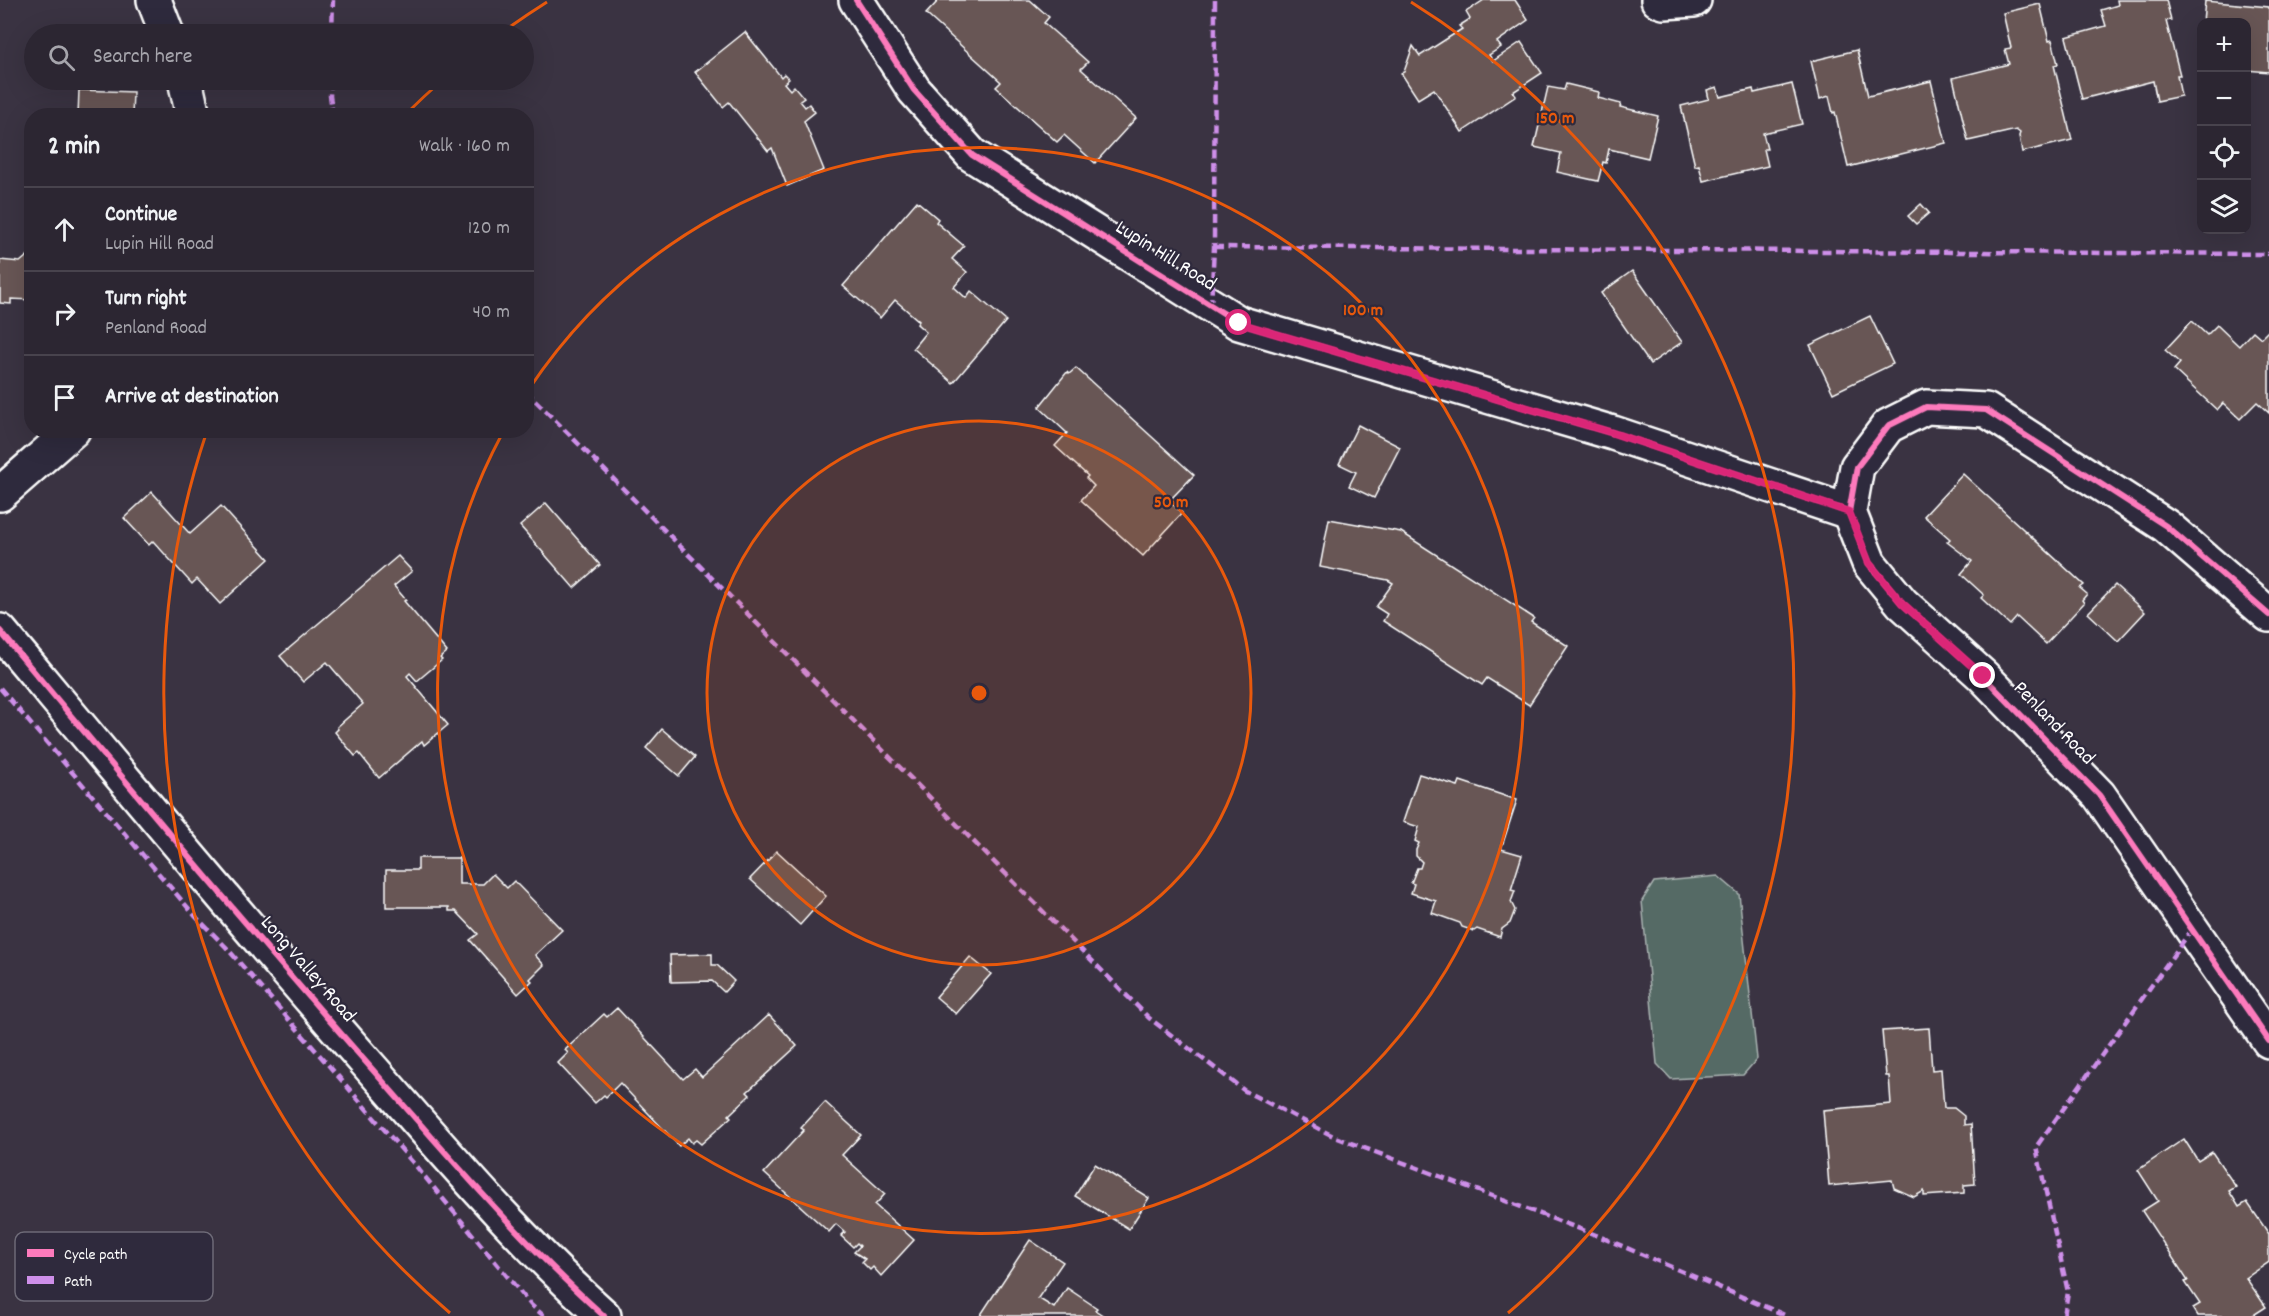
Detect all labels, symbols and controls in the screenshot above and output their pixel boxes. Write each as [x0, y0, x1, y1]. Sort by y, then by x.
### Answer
map controls [2197, 18, 2251, 234]
button: + [2197, 18, 2251, 72]
search box [24, 24, 534, 90]
icon: search [45, 41, 78, 74]
text: Search here [93, 42, 192, 73]
button: − [2197, 72, 2251, 126]
text: 150 m [1536, 107, 1574, 132]
button: locate [2197, 126, 2251, 180]
text: 2 min [48, 129, 100, 166]
text: Walk · 160 m [419, 133, 510, 161]
button: layers [2197, 180, 2251, 234]
text: Continue [105, 200, 177, 231]
icon: ahead [48, 213, 81, 246]
street label: Lupin Hill Road [1109, 214, 1221, 300]
text: 120 m [468, 215, 510, 243]
text: Lupin Hill Road [105, 231, 214, 259]
text: Turn right [105, 284, 187, 315]
icon: right [48, 297, 81, 330]
text: 40 m [472, 299, 510, 327]
text: 100 m [1343, 299, 1383, 324]
route start [1225, 309, 1251, 335]
text: Penland Road [105, 315, 207, 343]
icon: arrive [48, 381, 81, 414]
text: Arrive at destination [105, 382, 279, 413]
text: 50 m [1154, 491, 1188, 516]
route end [1969, 662, 1995, 688]
street label: Penland Road [2005, 675, 2101, 773]
centre of rings [969, 683, 989, 703]
street label: Long Valley Road [252, 910, 362, 1030]
legend [15, 1232, 213, 1301]
text: Cycle path [64, 1244, 127, 1267]
text: Path [64, 1271, 92, 1294]

